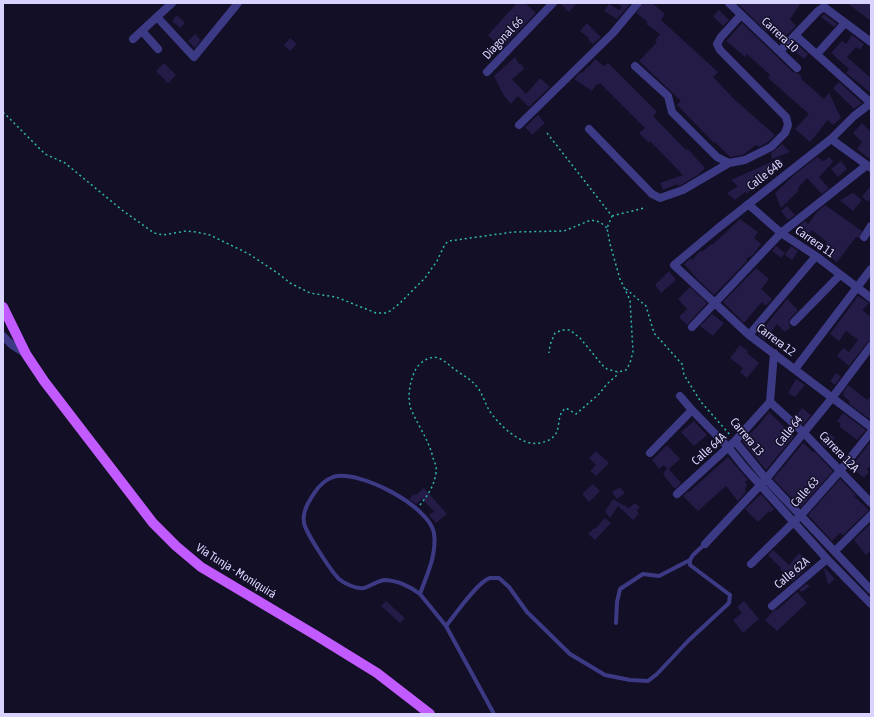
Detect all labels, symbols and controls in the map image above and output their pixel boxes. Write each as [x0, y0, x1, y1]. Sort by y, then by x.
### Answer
street label: Diagonal 66 [480, 14, 526, 62]
street label: Carrera 10 [759, 14, 801, 56]
street label: Calle 64B [744, 157, 786, 193]
street label: Carrera 11 [792, 223, 838, 261]
street label: Carrera 12 [754, 321, 798, 359]
street label: Calle 64 [772, 413, 806, 449]
street label: Carrera 13 [727, 415, 767, 459]
street label: Carrera 12A [816, 429, 862, 475]
street label: Calle 64A [689, 430, 729, 468]
street label: Calle 63 [788, 474, 822, 510]
street label: Vía Tunja - Moniquirá [193, 540, 279, 602]
street label: Calle 62A [771, 554, 813, 592]

